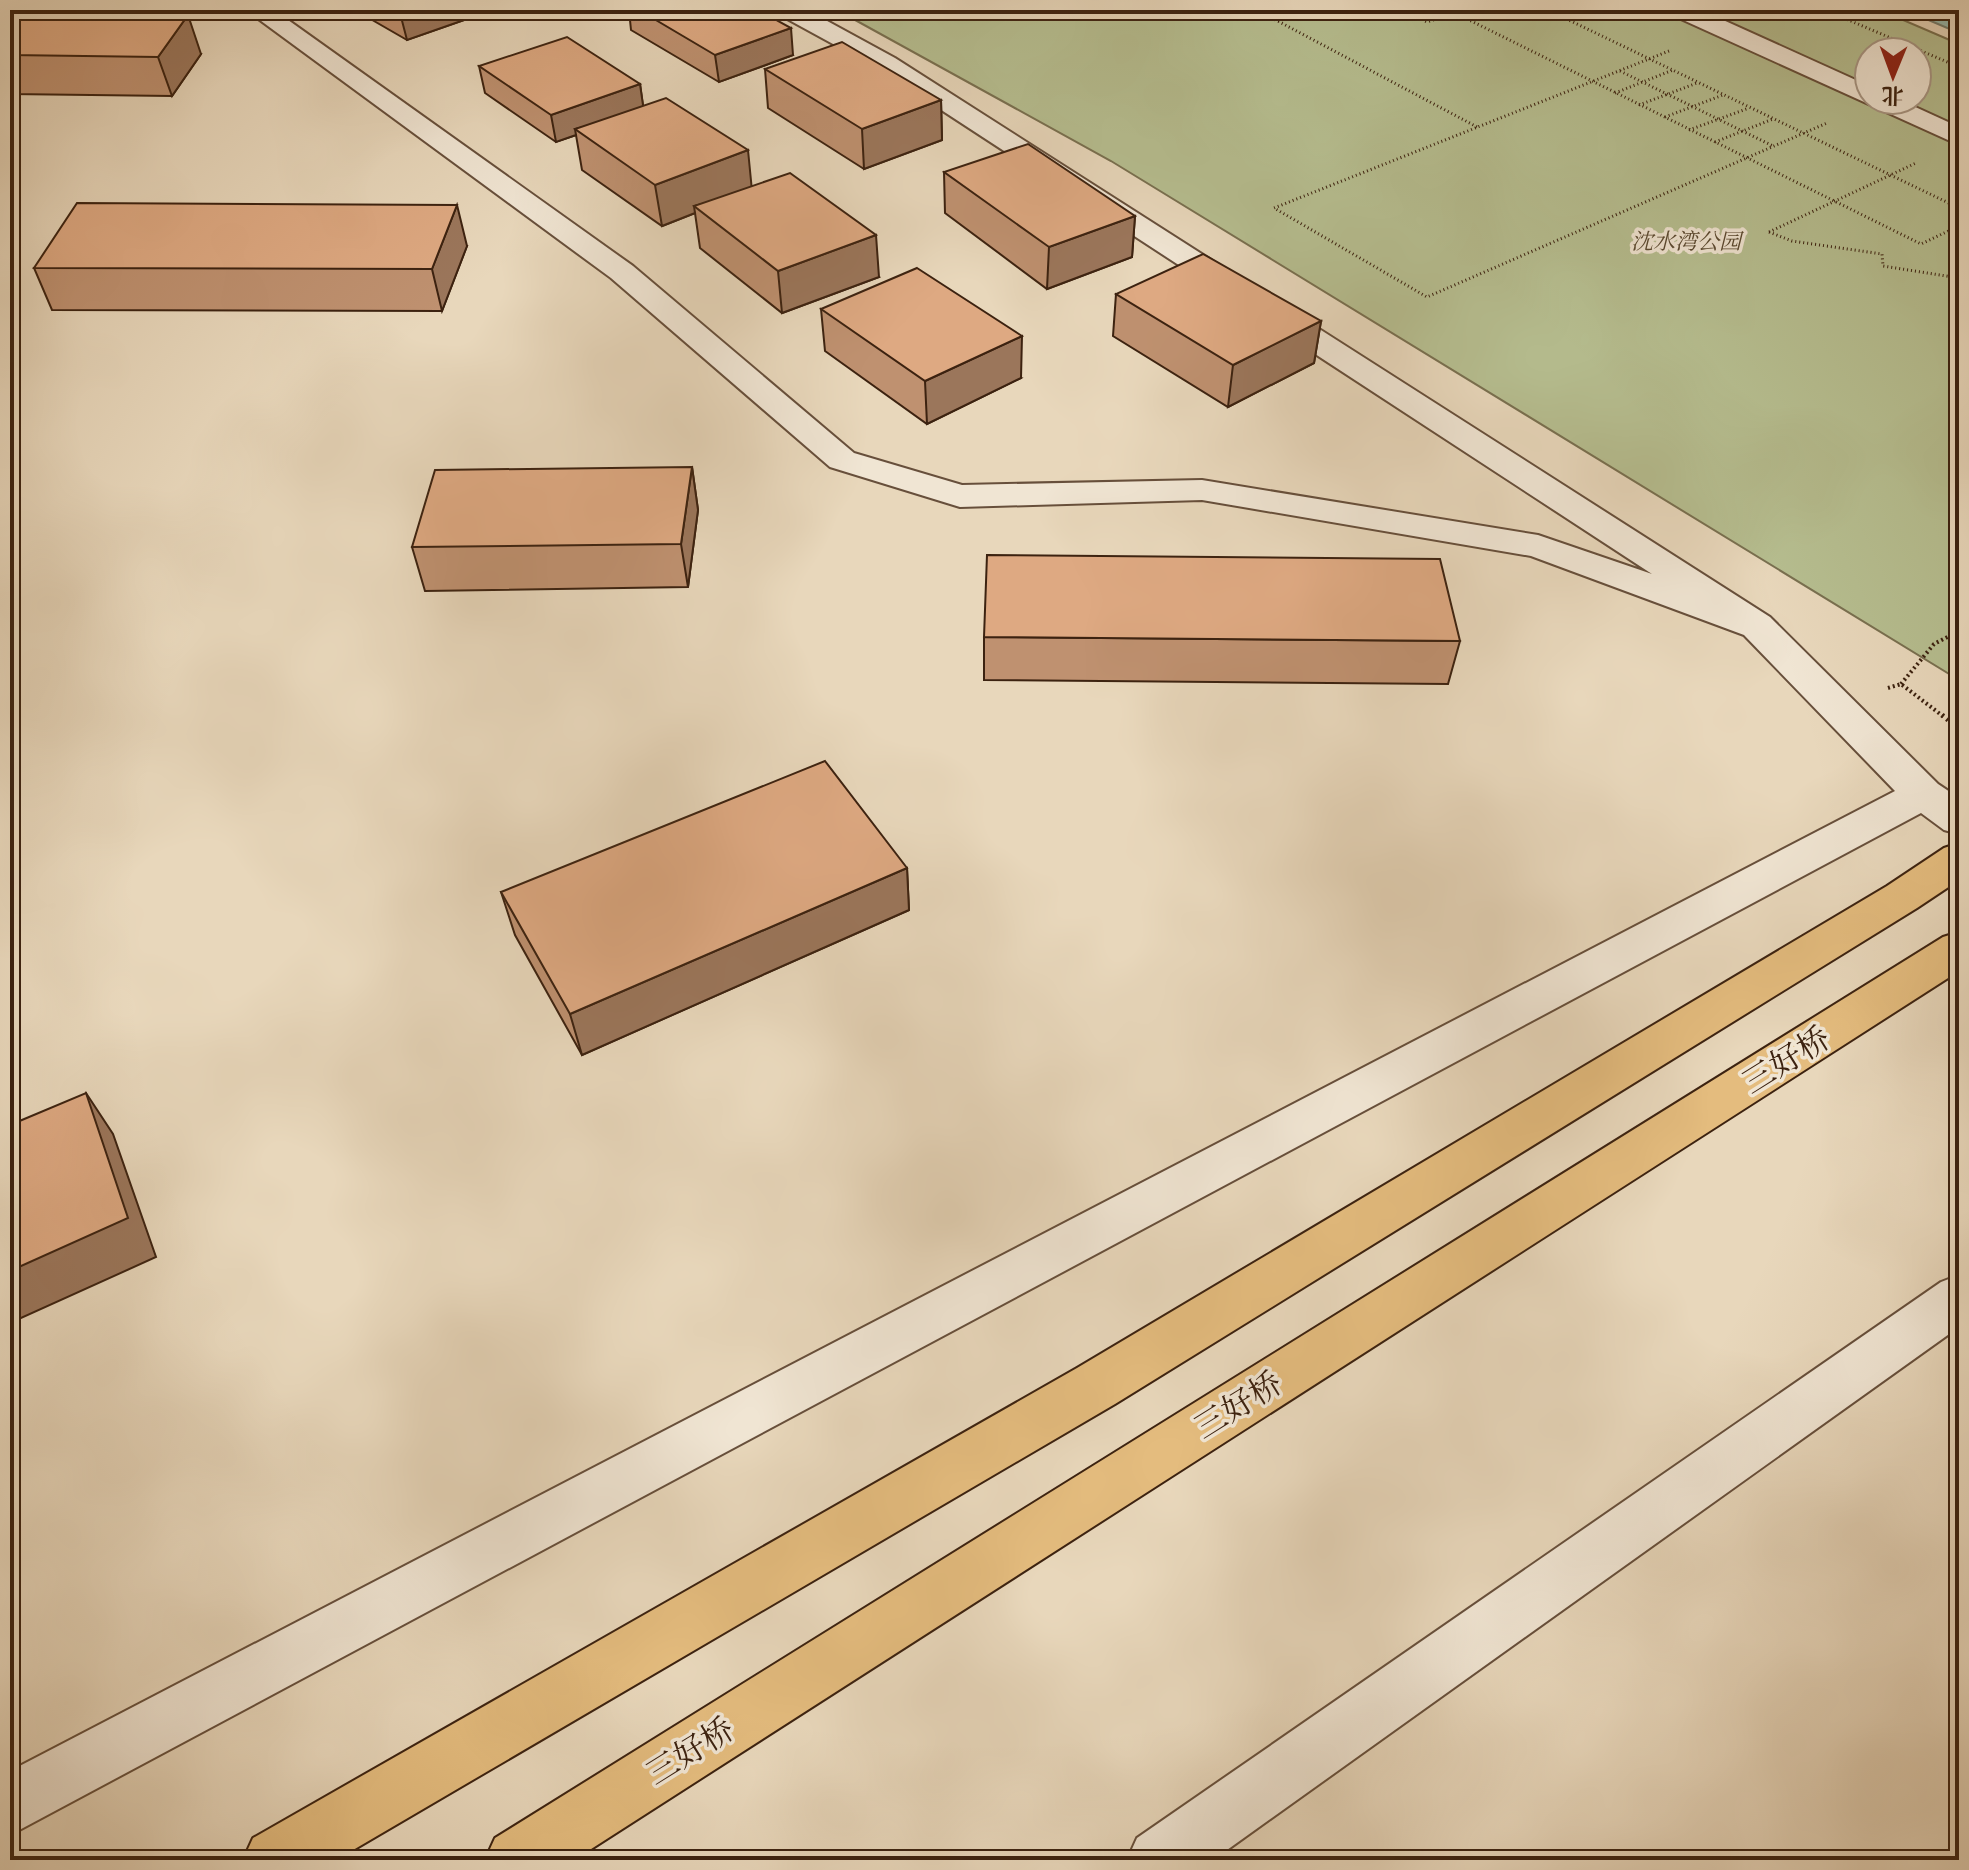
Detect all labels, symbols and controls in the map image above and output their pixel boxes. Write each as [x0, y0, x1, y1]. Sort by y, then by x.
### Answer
north arrow [1853, 36, 1933, 116]
text: 北 [1881, 81, 1904, 109]
park label: 沈水湾公园 [1631, 228, 1744, 256]
street label: 三好桥 [1735, 1018, 1838, 1103]
street label: 三好桥 [1187, 1363, 1290, 1448]
street label: 三好桥 [639, 1709, 742, 1794]

